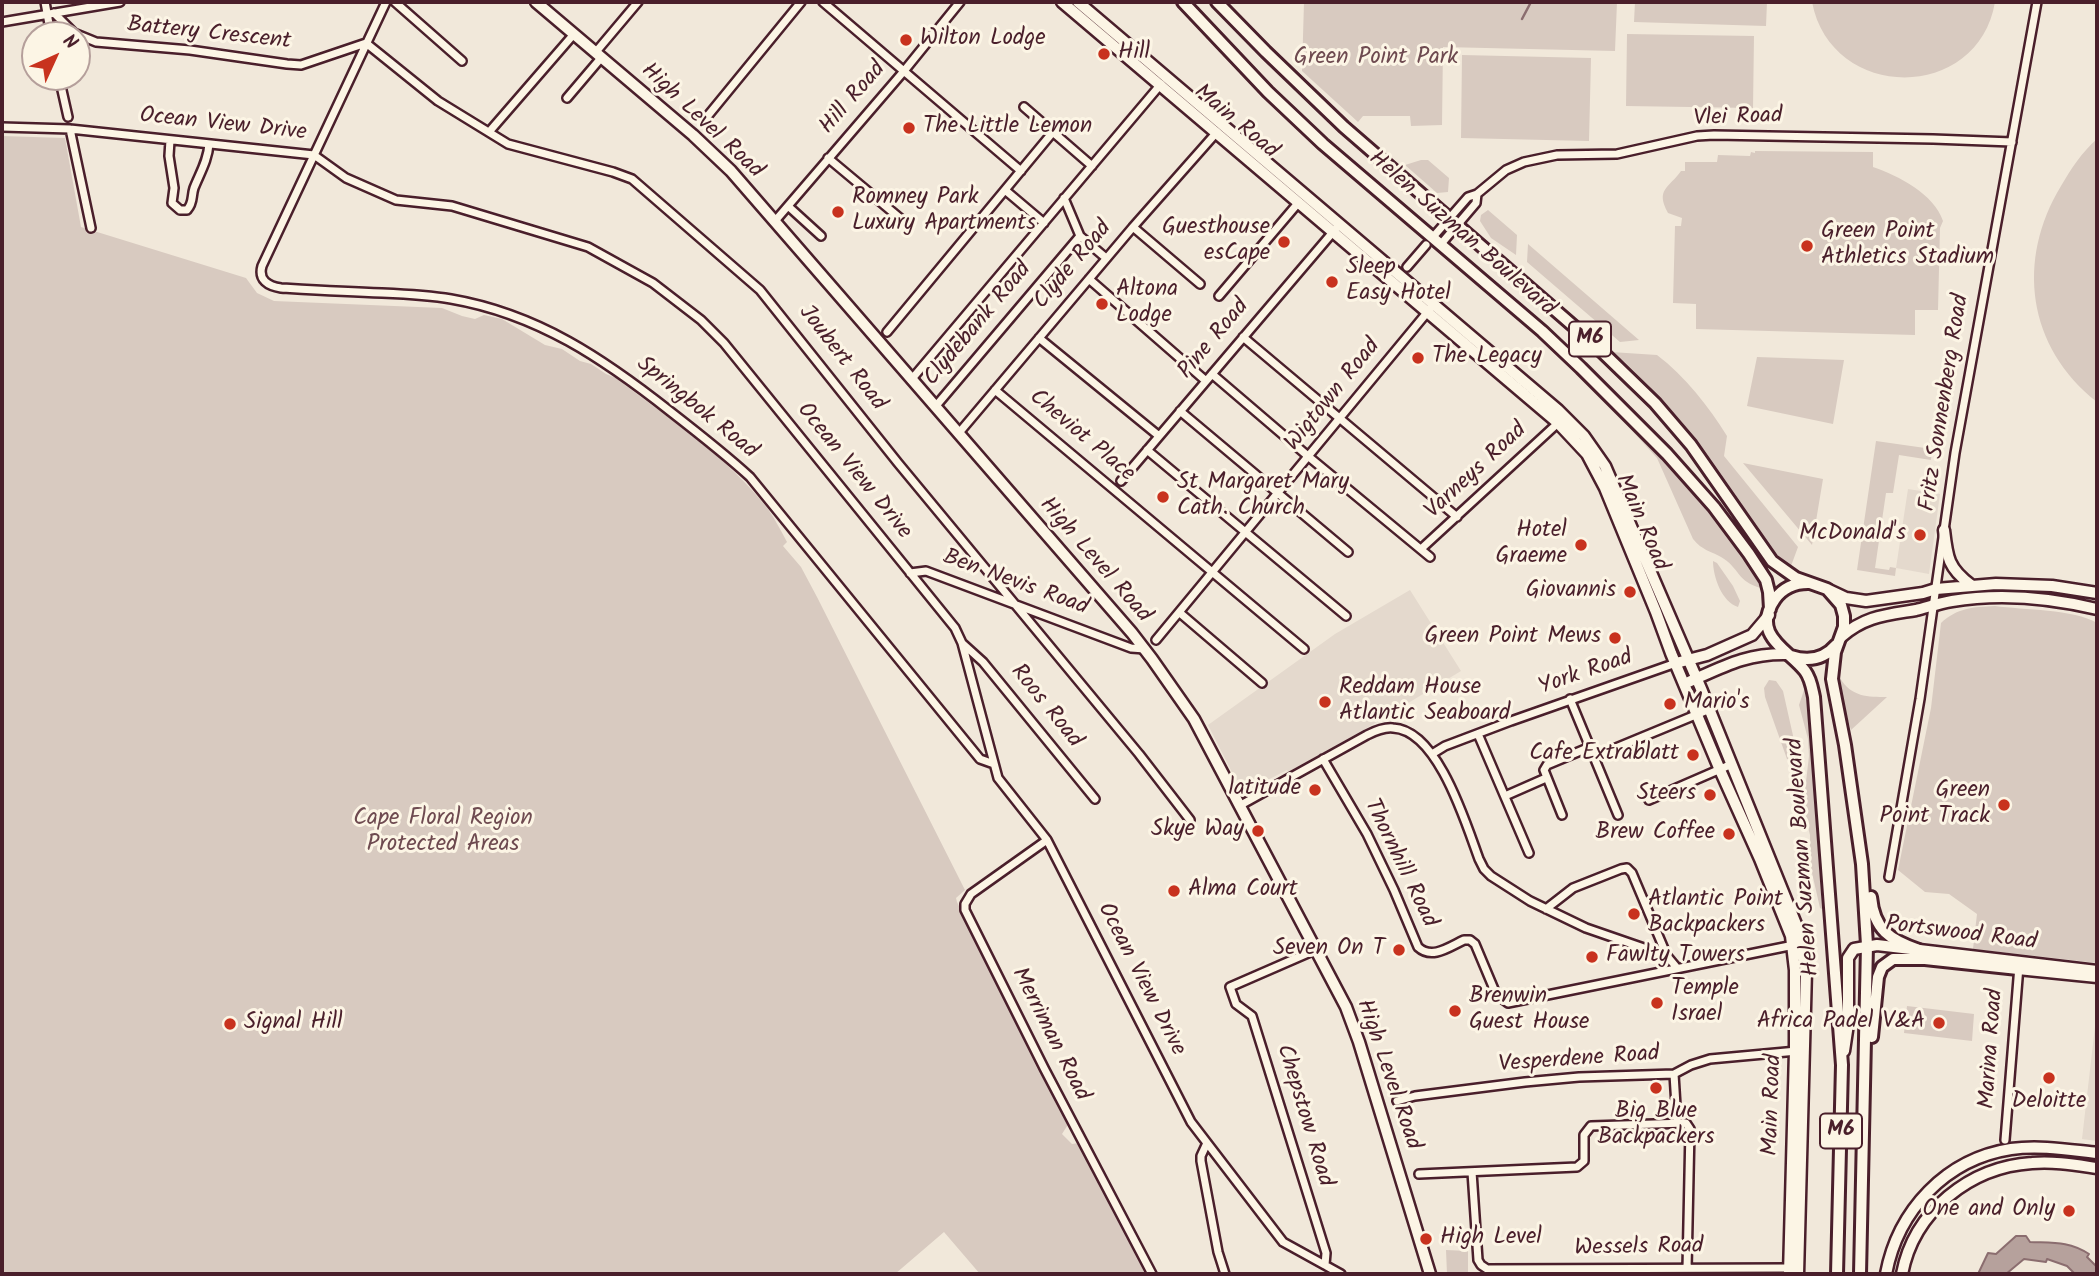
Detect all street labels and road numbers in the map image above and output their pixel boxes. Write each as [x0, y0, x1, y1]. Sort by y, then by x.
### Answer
street label: Battery Crescent [126, 13, 292, 57]
street label: Hill Road [815, 57, 893, 141]
street label: High Level Road [634, 58, 768, 186]
street label: Main Road [1187, 80, 1283, 166]
street label: Ocean View Drive [138, 104, 308, 148]
street label: Vlei Road [1693, 104, 1783, 134]
street label: Helen Suzman Boulevard [1362, 146, 1560, 324]
street label: Clyde Road [1029, 216, 1119, 316]
street label: Clydebank Road [919, 257, 1039, 393]
street label: Fritz Sonnenberg Road [1915, 292, 1977, 514]
street label: Pine Road [1174, 294, 1256, 386]
street label: Joubert Road [791, 301, 891, 417]
road number: M6 [1569, 322, 1611, 356]
street label: Wigtown Road [1280, 334, 1388, 458]
street label: Springbok Road [630, 352, 762, 466]
street label: Cheviot Place [1022, 385, 1140, 489]
street label: Ocean View Drive [790, 398, 916, 546]
street label: Varneys Road [1420, 418, 1534, 526]
street label: Main Road [1607, 471, 1673, 575]
street label: High Level Road [1032, 493, 1156, 629]
street label: Ben Nevis Road [939, 545, 1091, 623]
street label: York Road [1535, 645, 1637, 703]
street label: Roos Road [1003, 660, 1087, 754]
street label: Helen Suzman Boulevard [1783, 737, 1827, 977]
street label: Thornhill Road [1356, 795, 1442, 933]
street label: Ocean View Drive [1090, 899, 1190, 1061]
street label: Portswood Road [1884, 912, 2038, 958]
street label: Merriman Road [1004, 964, 1094, 1106]
street label: Marina Road [1975, 988, 2011, 1110]
street label: High Level Road [1348, 996, 1426, 1154]
street label: Chepstow Road [1268, 1041, 1338, 1191]
street label: Vesperdene Road [1498, 1042, 1660, 1080]
street label: Main Road [1758, 1054, 1790, 1156]
road number: M6 [1820, 1114, 1862, 1148]
street label: Wessels Road [1574, 1234, 1704, 1264]

